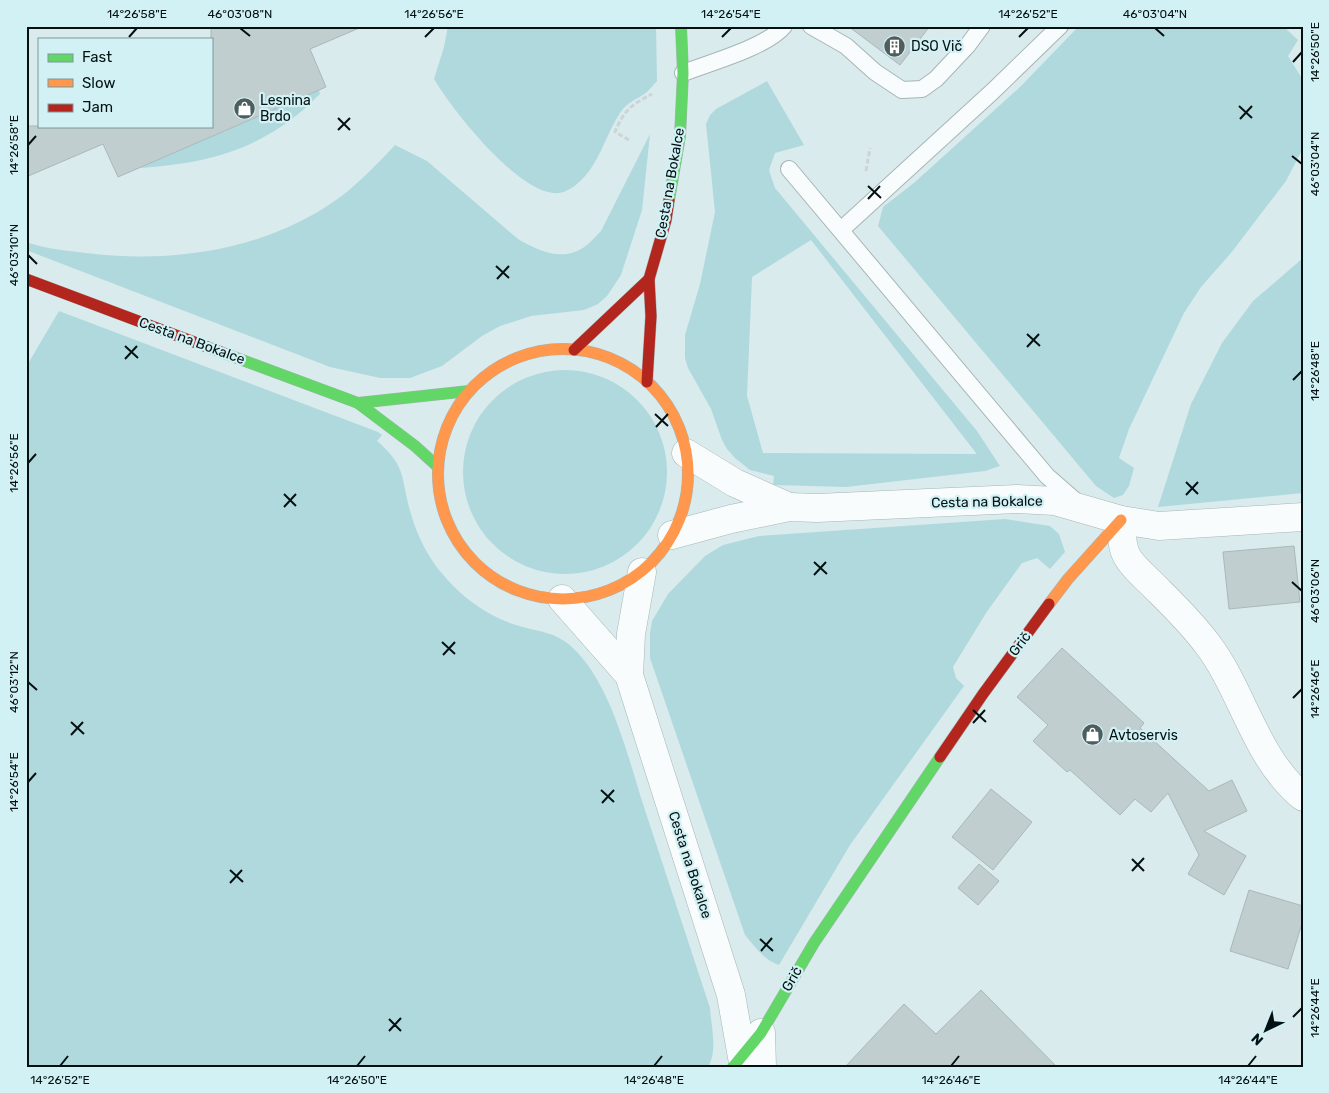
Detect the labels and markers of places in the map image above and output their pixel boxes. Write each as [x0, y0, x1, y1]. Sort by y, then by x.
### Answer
building icon: DSO Vič [883, 34, 907, 58]
place label: DSO Vič [911, 38, 962, 55]
place label: Lesnina Brdo [260, 92, 311, 125]
shop icon: Lesnina Brdo [232, 96, 256, 120]
shop icon: Avtoservis [1081, 723, 1105, 747]
place label: Avtoservis [1109, 727, 1178, 744]

